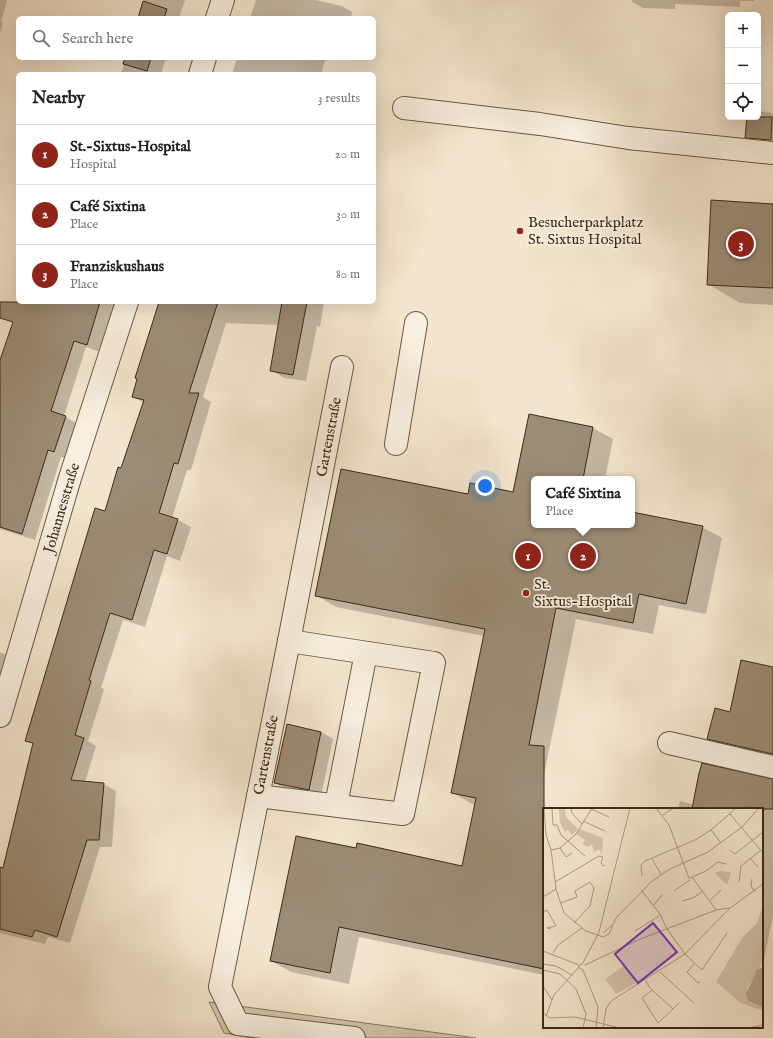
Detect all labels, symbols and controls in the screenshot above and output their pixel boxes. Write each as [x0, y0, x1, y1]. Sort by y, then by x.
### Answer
map controls [725, 12, 761, 120]
button: + [725, 12, 761, 48]
search box [16, 16, 376, 60]
icon: search [30, 27, 52, 49]
text: Search here [62, 29, 133, 48]
button: − [725, 48, 761, 84]
button: locate [725, 84, 761, 120]
text: Nearby [32, 88, 85, 109]
text: 3 results [318, 90, 360, 107]
text: St.-Sixtus-Hospital [70, 137, 191, 156]
text: 1 [43, 146, 47, 163]
text: 20 m [335, 146, 360, 163]
text: Hospital [70, 156, 117, 173]
text: Café Sixtina [70, 197, 145, 216]
text: 2 [42, 206, 48, 223]
text: 30 m [336, 206, 360, 223]
place label: Besucherparkplatz St. Sixtus Hospital [528, 213, 644, 249]
text: Place [70, 216, 98, 233]
marker: Besucherparkplatz St. Sixtus Hospital [515, 226, 525, 236]
pin: 3 [728, 229, 754, 259]
text: Franziskushaus [70, 257, 164, 276]
text: 3 [43, 266, 47, 283]
text: 80 m [336, 266, 360, 283]
text: Place [70, 276, 98, 293]
street label: Gartenstraße [312, 395, 346, 479]
street label: Johannesstraße [38, 460, 84, 557]
your location [475, 476, 495, 496]
popup [531, 476, 635, 528]
text: Café Sixtina [545, 484, 621, 503]
text: Place [545, 503, 574, 520]
pin: 1 [515, 541, 541, 571]
pin: 2 [570, 541, 596, 571]
place label: St. Sixtus-Hospital [534, 575, 633, 611]
marker: St. Sixtus-Hospital [521, 588, 531, 598]
street label: Gartenstraße [249, 713, 283, 797]
inset map [543, 808, 763, 1028]

